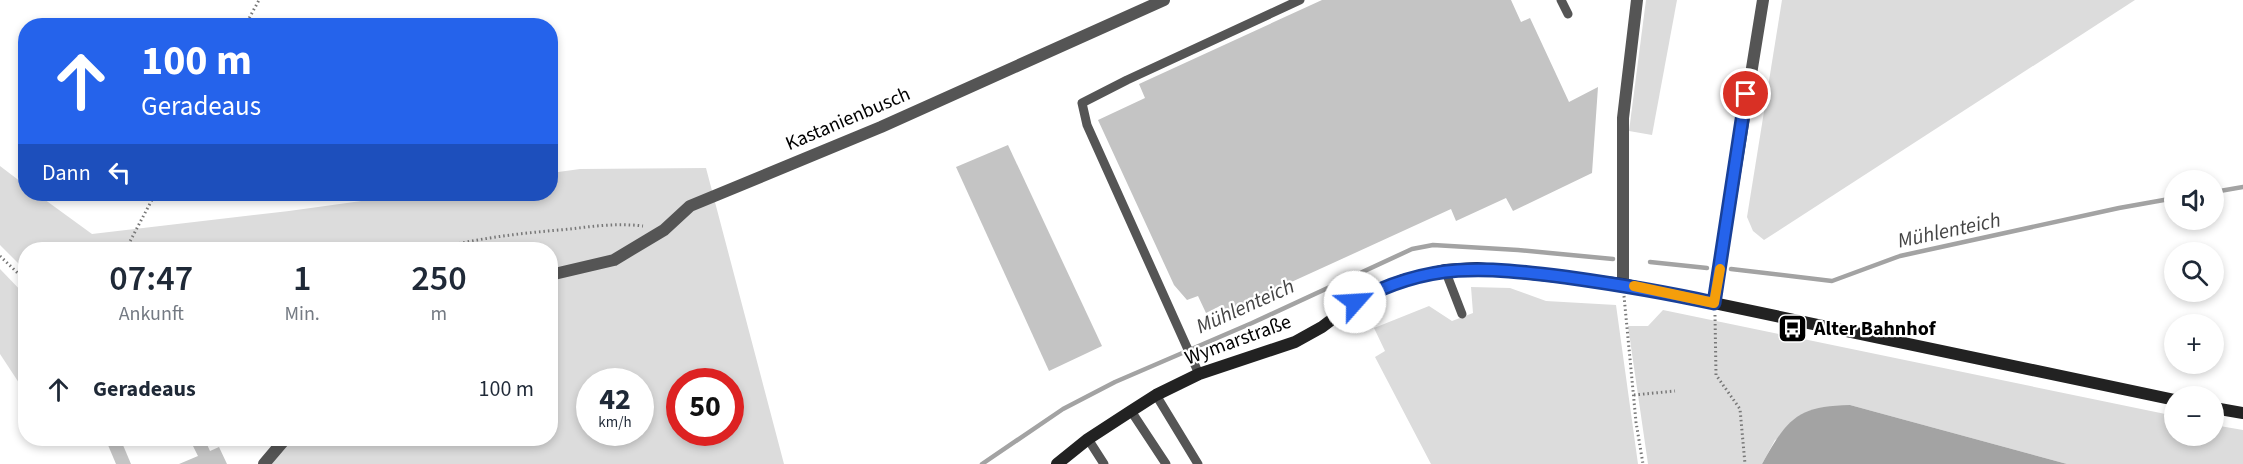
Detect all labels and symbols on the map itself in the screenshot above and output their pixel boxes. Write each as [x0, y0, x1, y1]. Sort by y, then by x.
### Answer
pin [1720, 68, 1771, 119]
street label: Kastanienbusch [781, 80, 915, 158]
water label: Mühlenteich [1895, 204, 2003, 256]
position arrow [1323, 270, 1387, 334]
water label: Mühlenteich [1191, 271, 1299, 341]
street label: Wymarstraße [1181, 308, 1295, 372]
bus stop icon: Alter Bahnhof [1777, 313, 1809, 345]
place label: Alter Bahnhof [1813, 315, 1937, 343]
speed limit sign: 50 [666, 368, 744, 446]

